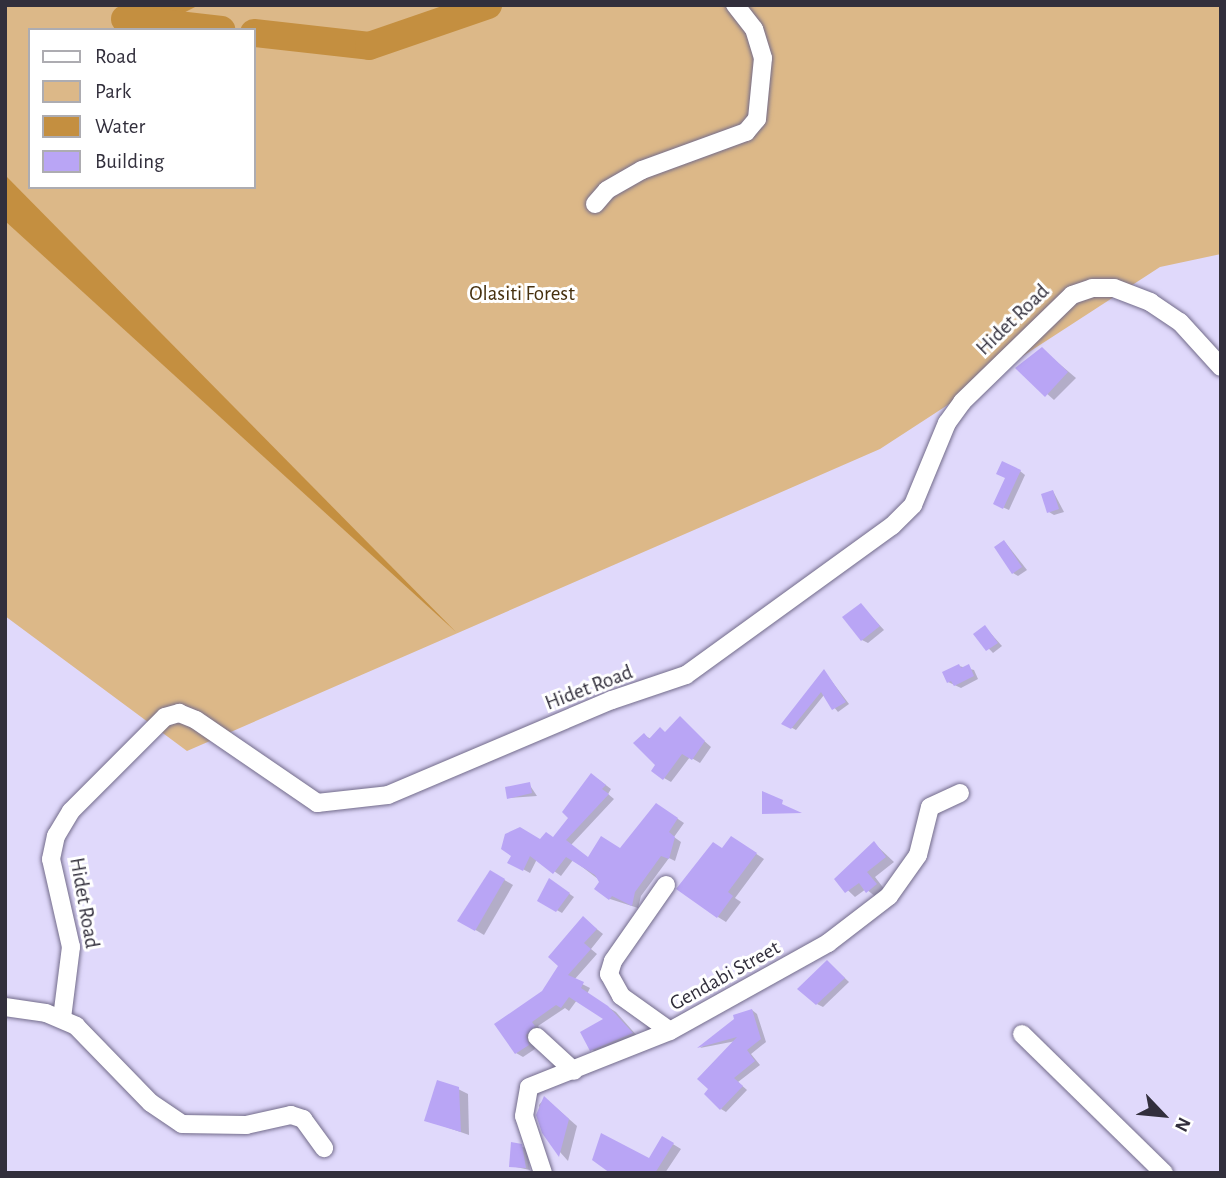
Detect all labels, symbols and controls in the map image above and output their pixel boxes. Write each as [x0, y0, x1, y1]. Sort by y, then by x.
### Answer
legend [28, 28, 256, 189]
text: Road [95, 46, 137, 67]
text: Park [95, 81, 131, 102]
text: Water [95, 116, 145, 137]
text: Building [95, 151, 164, 172]
street label: Hidet Road [971, 279, 1055, 361]
park label: Olasiti Forest [469, 281, 575, 307]
street label: Hidet Road [542, 660, 636, 716]
street label: Hidet Road [64, 856, 104, 950]
street label: Gendabi Street [666, 935, 784, 1017]
north arrow [1128, 1080, 1198, 1150]
text: N [1171, 1114, 1194, 1135]

